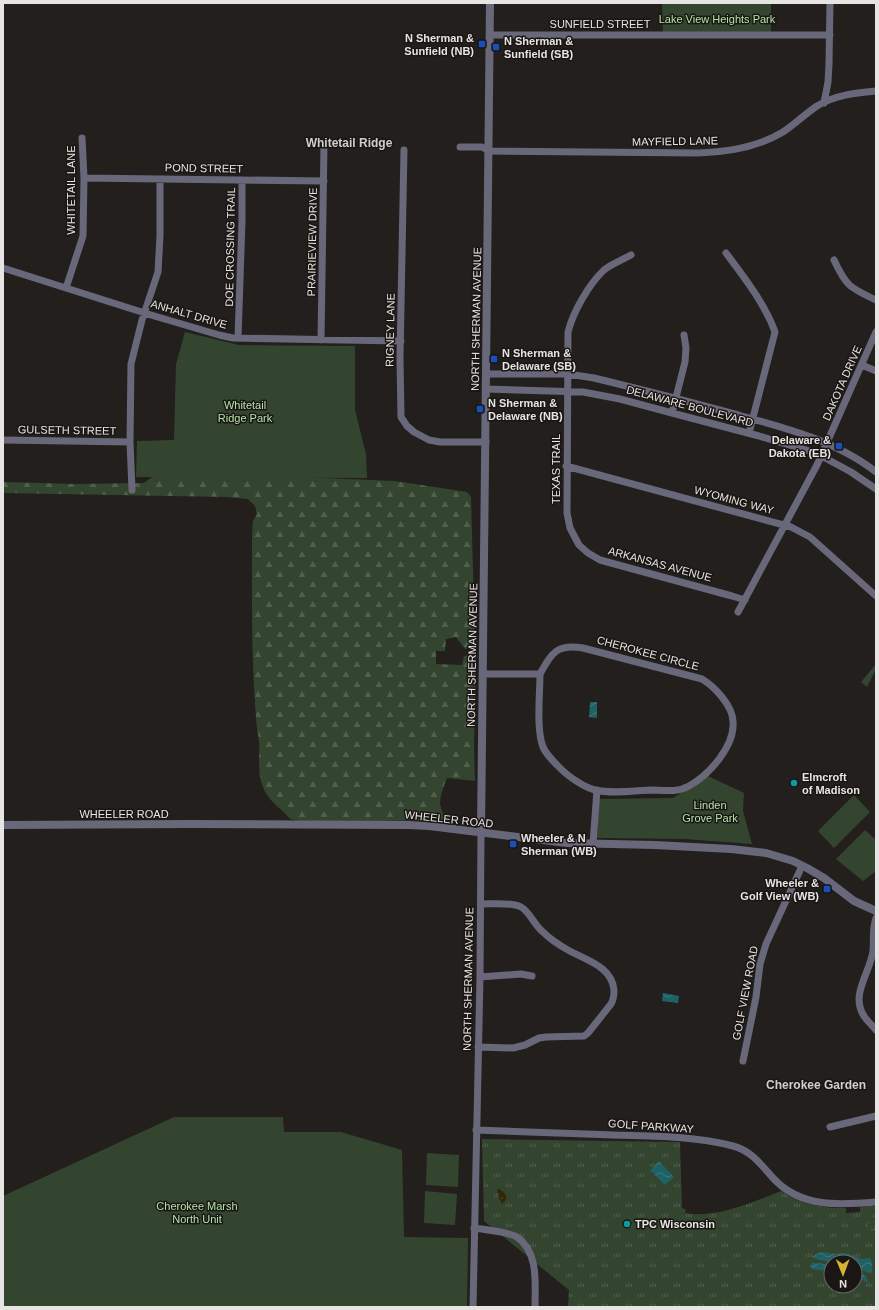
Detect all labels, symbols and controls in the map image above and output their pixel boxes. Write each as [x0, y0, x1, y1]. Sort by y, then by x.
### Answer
park label: Lake View Heights Park [659, 13, 776, 25]
street label: SUNFIELD STREET [550, 18, 651, 30]
place label: N Sherman & Sunfield (NB) [404, 32, 474, 57]
place label: N Sherman & Sunfield (SB) [504, 35, 573, 60]
marker: N Sherman & Sunfield (NB) [477, 39, 487, 49]
marker: N Sherman & Sunfield (SB) [491, 42, 501, 52]
street label: MAYFIELD LANE [632, 134, 718, 148]
district label: Whitetail Ridge [306, 136, 393, 150]
street label: WHITETAIL LANE [65, 145, 77, 235]
street label: POND STREET [165, 161, 243, 175]
street label: DOE CROSSING TRAIL [223, 187, 237, 307]
street label: PRAIRIEVIEW DRIVE [305, 188, 319, 296]
street label: NORTH SHERMAN AVENUE [469, 247, 483, 391]
street label: RIGNEY LANE [383, 293, 397, 367]
street label: ANHALT DRIVE [149, 297, 229, 331]
street label: DAKOTA DRIVE [820, 344, 864, 422]
place label: N Sherman & Delaware (SB) [502, 347, 576, 372]
marker: N Sherman & Delaware (SB) [489, 354, 499, 364]
street label: DELAWARE BOULEVARD [625, 383, 755, 429]
place label: N Sherman & Delaware (NB) [488, 397, 563, 422]
park label: Whitetail Ridge Park [218, 399, 273, 424]
marker: N Sherman & Delaware (NB) [475, 404, 485, 414]
street label: GULSETH STREET [18, 423, 117, 437]
street label: TEXAS TRAIL [550, 434, 562, 504]
place label: Delaware & Dakota (EB) [769, 434, 831, 459]
marker: Delaware & Dakota (EB) [834, 441, 844, 451]
street label: WYOMING WAY [693, 484, 776, 517]
street label: ARKANSAS AVENUE [607, 544, 713, 584]
street label: NORTH SHERMAN AVENUE [465, 583, 479, 727]
street label: CHEROKEE CIRCLE [596, 634, 700, 672]
place label: Elmcroft of Madison [802, 771, 860, 796]
marker: Elmcroft of Madison [789, 778, 799, 788]
park label: Linden Grove Park [682, 799, 738, 824]
street label: WHEELER ROAD [79, 808, 169, 820]
street label: WHEELER ROAD [404, 808, 494, 830]
place label: Wheeler & N Sherman (WB) [521, 832, 597, 857]
marker: Wheeler & N Sherman (WB) [508, 839, 518, 849]
place label: Wheeler & Golf View (WB) [740, 877, 819, 902]
marker: Wheeler & Golf View (WB) [822, 884, 832, 894]
street label: NORTH SHERMAN AVENUE [461, 907, 475, 1051]
street label: GOLF VIEW ROAD [730, 945, 760, 1041]
district label: Cherokee Garden [766, 1078, 866, 1092]
street label: GOLF PARKWAY [608, 1117, 695, 1135]
park label: Cherokee Marsh North Unit [156, 1200, 238, 1225]
place label: TPC Wisconsin [635, 1218, 715, 1230]
marker: TPC Wisconsin [622, 1219, 632, 1229]
north arrow [823, 1254, 863, 1294]
text: N [839, 1278, 847, 1290]

